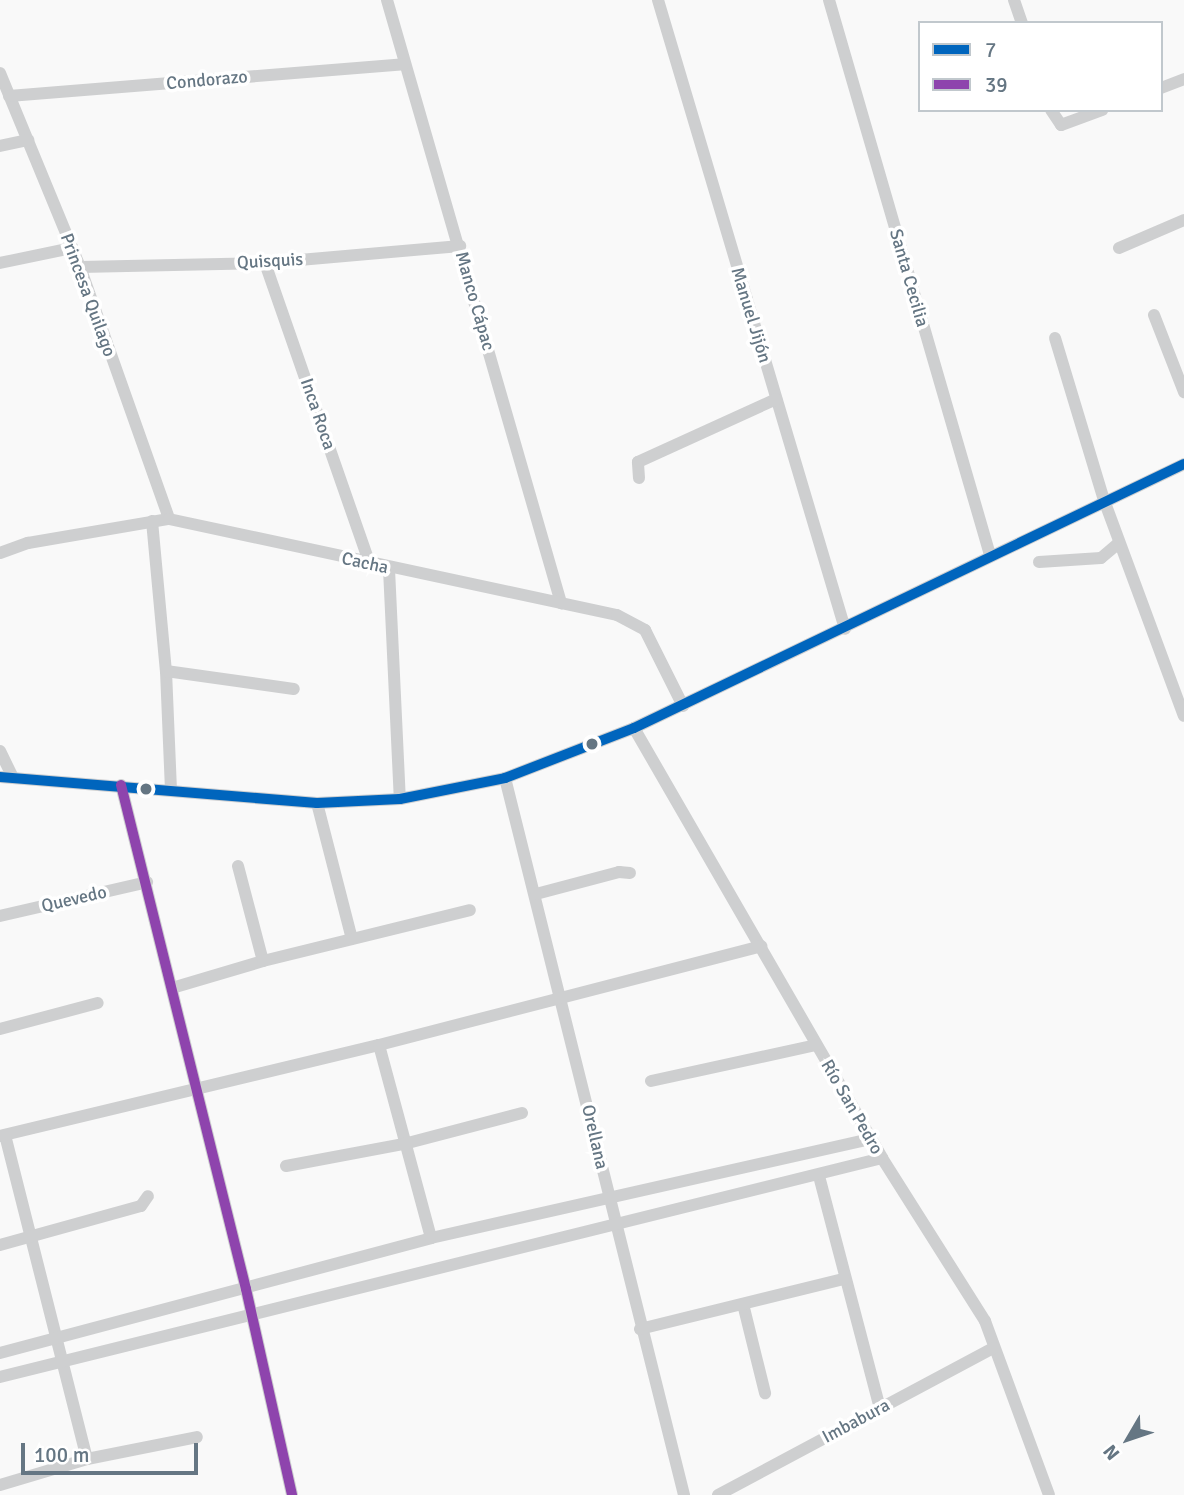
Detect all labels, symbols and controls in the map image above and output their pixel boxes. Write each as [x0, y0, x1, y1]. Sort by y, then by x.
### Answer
legend [918, 21, 1163, 112]
text: 7 [985, 37, 996, 63]
street label: Condorazo [165, 66, 249, 94]
text: 39 [985, 72, 1008, 98]
street label: Santa Cecilia [885, 227, 933, 329]
street label: Princesa Quilago [56, 230, 120, 360]
street label: Quisquis [236, 248, 304, 274]
street label: Manco Cápac [451, 249, 499, 353]
street label: Manuel Jijón [726, 265, 776, 365]
street label: Inca Roca [296, 375, 340, 453]
street label: Cacha [340, 548, 390, 578]
unlabelled marker [585, 737, 599, 751]
unlabelled marker [139, 782, 153, 796]
street label: Quevedo [39, 881, 109, 917]
street label: Río San Pedro [816, 1056, 888, 1158]
street label: Orellana [577, 1103, 613, 1171]
street label: Imbabura [819, 1394, 893, 1448]
north arrow [1093, 1404, 1163, 1474]
scale bar [24, 1428, 201, 1472]
text: N [1098, 1440, 1125, 1465]
text: 100 m [34, 1442, 89, 1468]

